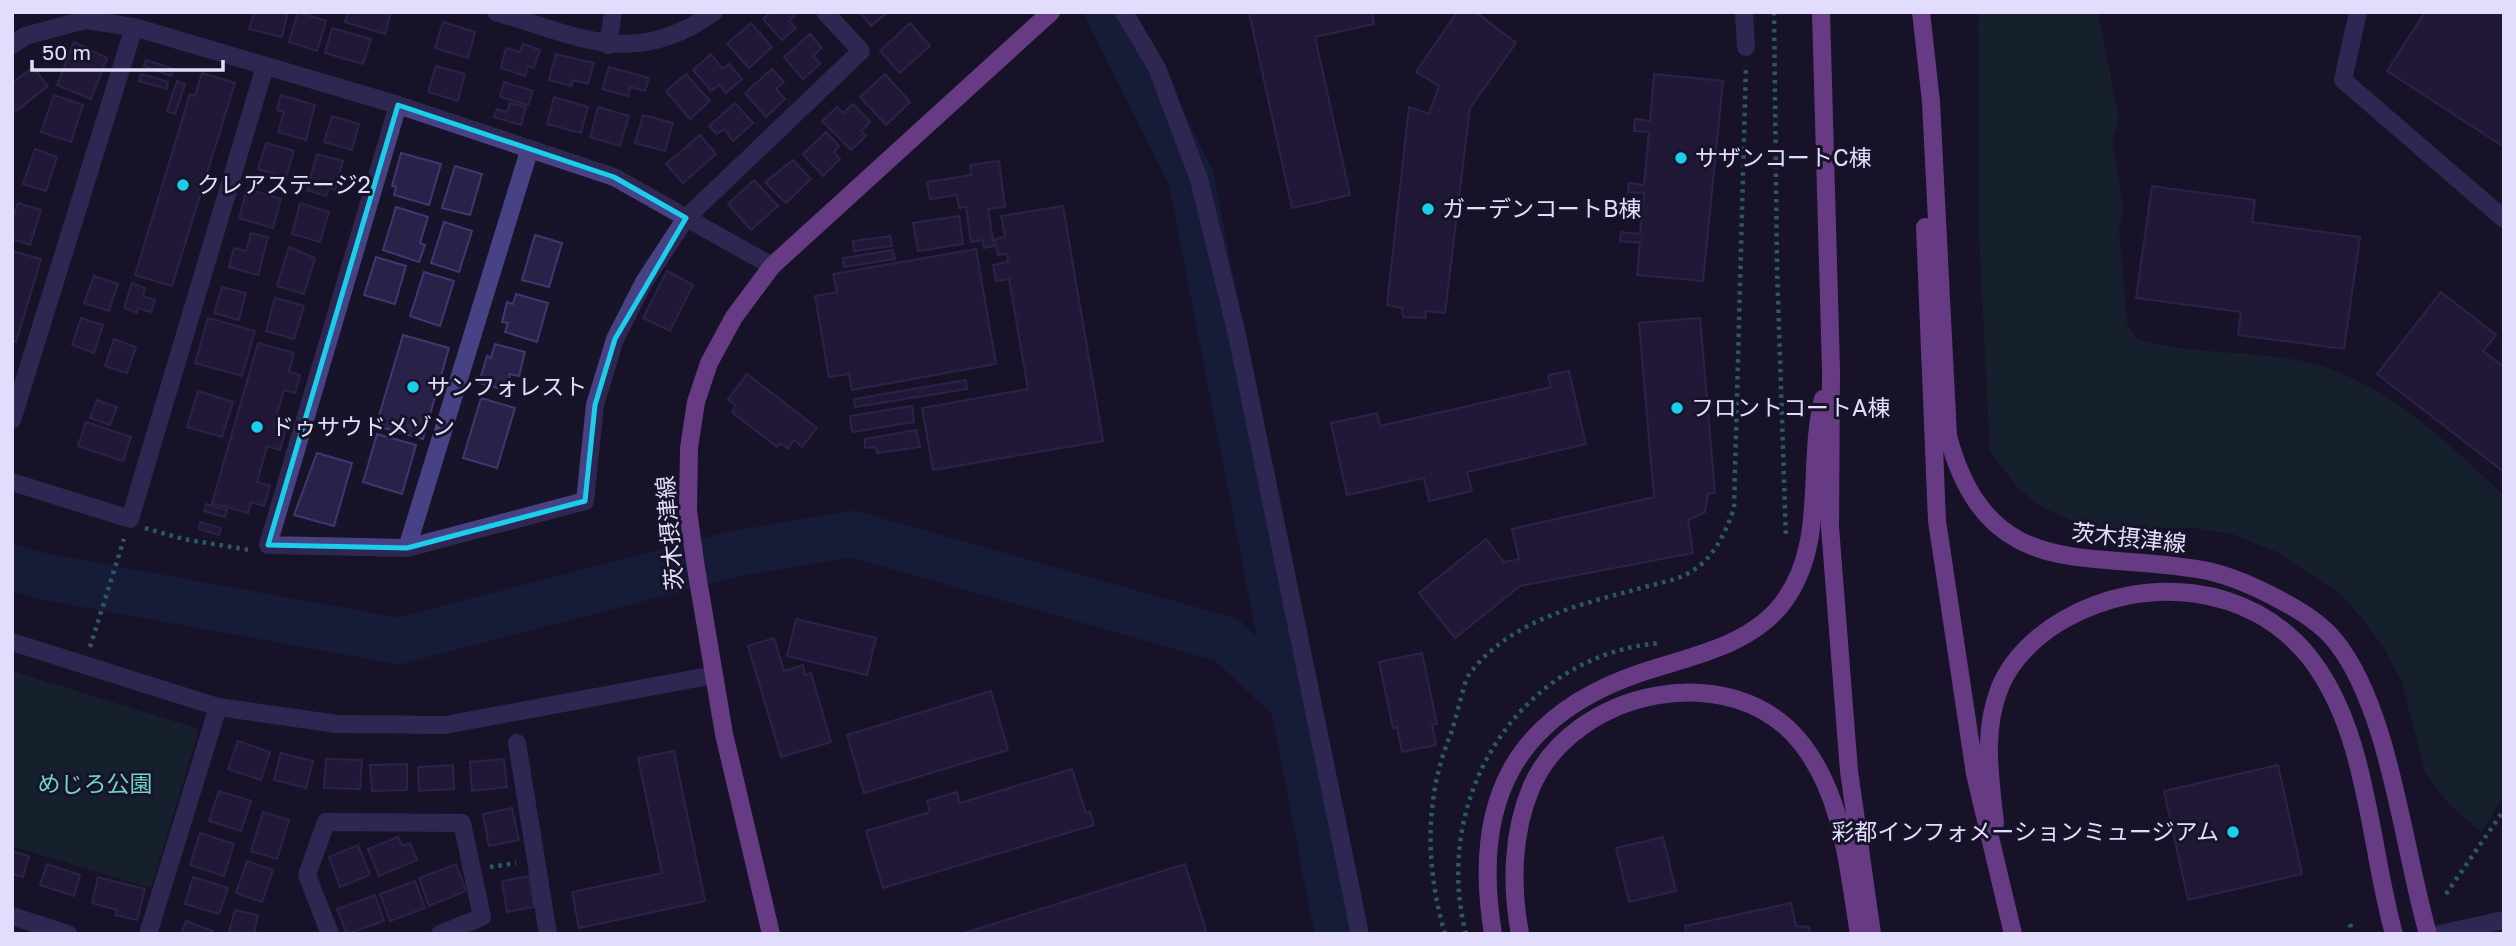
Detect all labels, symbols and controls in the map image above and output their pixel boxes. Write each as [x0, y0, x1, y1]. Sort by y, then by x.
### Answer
scale bar [32, 28, 222, 72]
text: 50 m [42, 39, 91, 65]
place label: サザンコートC棟 [1695, 143, 1872, 171]
marker: サザンコートC棟 [1673, 150, 1689, 166]
place label: クレアステージ2 [197, 170, 371, 198]
marker: クレアステージ2 [175, 177, 191, 193]
place label: ガーデンコートB棟 [1442, 194, 1641, 222]
marker: ガーデンコートB棟 [1420, 201, 1436, 217]
place label: サンフォレスト [427, 372, 587, 400]
marker: サンフォレスト [405, 379, 421, 395]
place label: フロントコートA棟 [1691, 393, 1890, 421]
marker: フロントコートA棟 [1669, 400, 1685, 416]
place label: ドゥサウドメゾン [271, 412, 455, 440]
marker: ドゥサウドメゾン [249, 419, 265, 435]
street label: 茨木摂津線 [650, 475, 688, 592]
street label: 茨木摂津線 [2070, 517, 2188, 557]
park label: めじろ公園 [38, 769, 153, 797]
place label: 彩都インフォメーションミュージアム [1831, 817, 2219, 845]
marker: 彩都インフォメーションミュージアム [2225, 824, 2241, 840]

